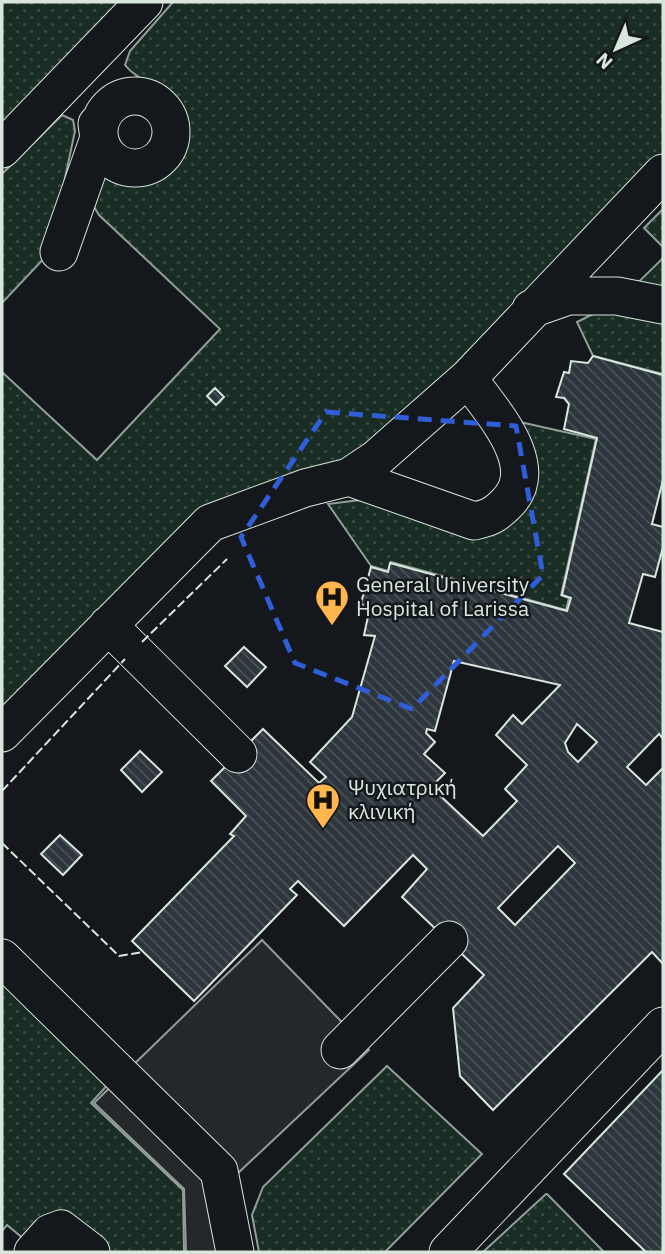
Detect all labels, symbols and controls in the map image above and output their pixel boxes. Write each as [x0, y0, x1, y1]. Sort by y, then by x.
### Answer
north arrow [581, 14, 651, 84]
text: N [591, 48, 617, 75]
place label: General University Hospital of Larissa [356, 570, 530, 622]
hospital icon: General University Hospital of Larissa [313, 578, 351, 627]
place label: Ψυχιατρική κλινική [348, 773, 457, 825]
hospital icon: Ψυχιατρική κλινική [304, 781, 342, 830]

